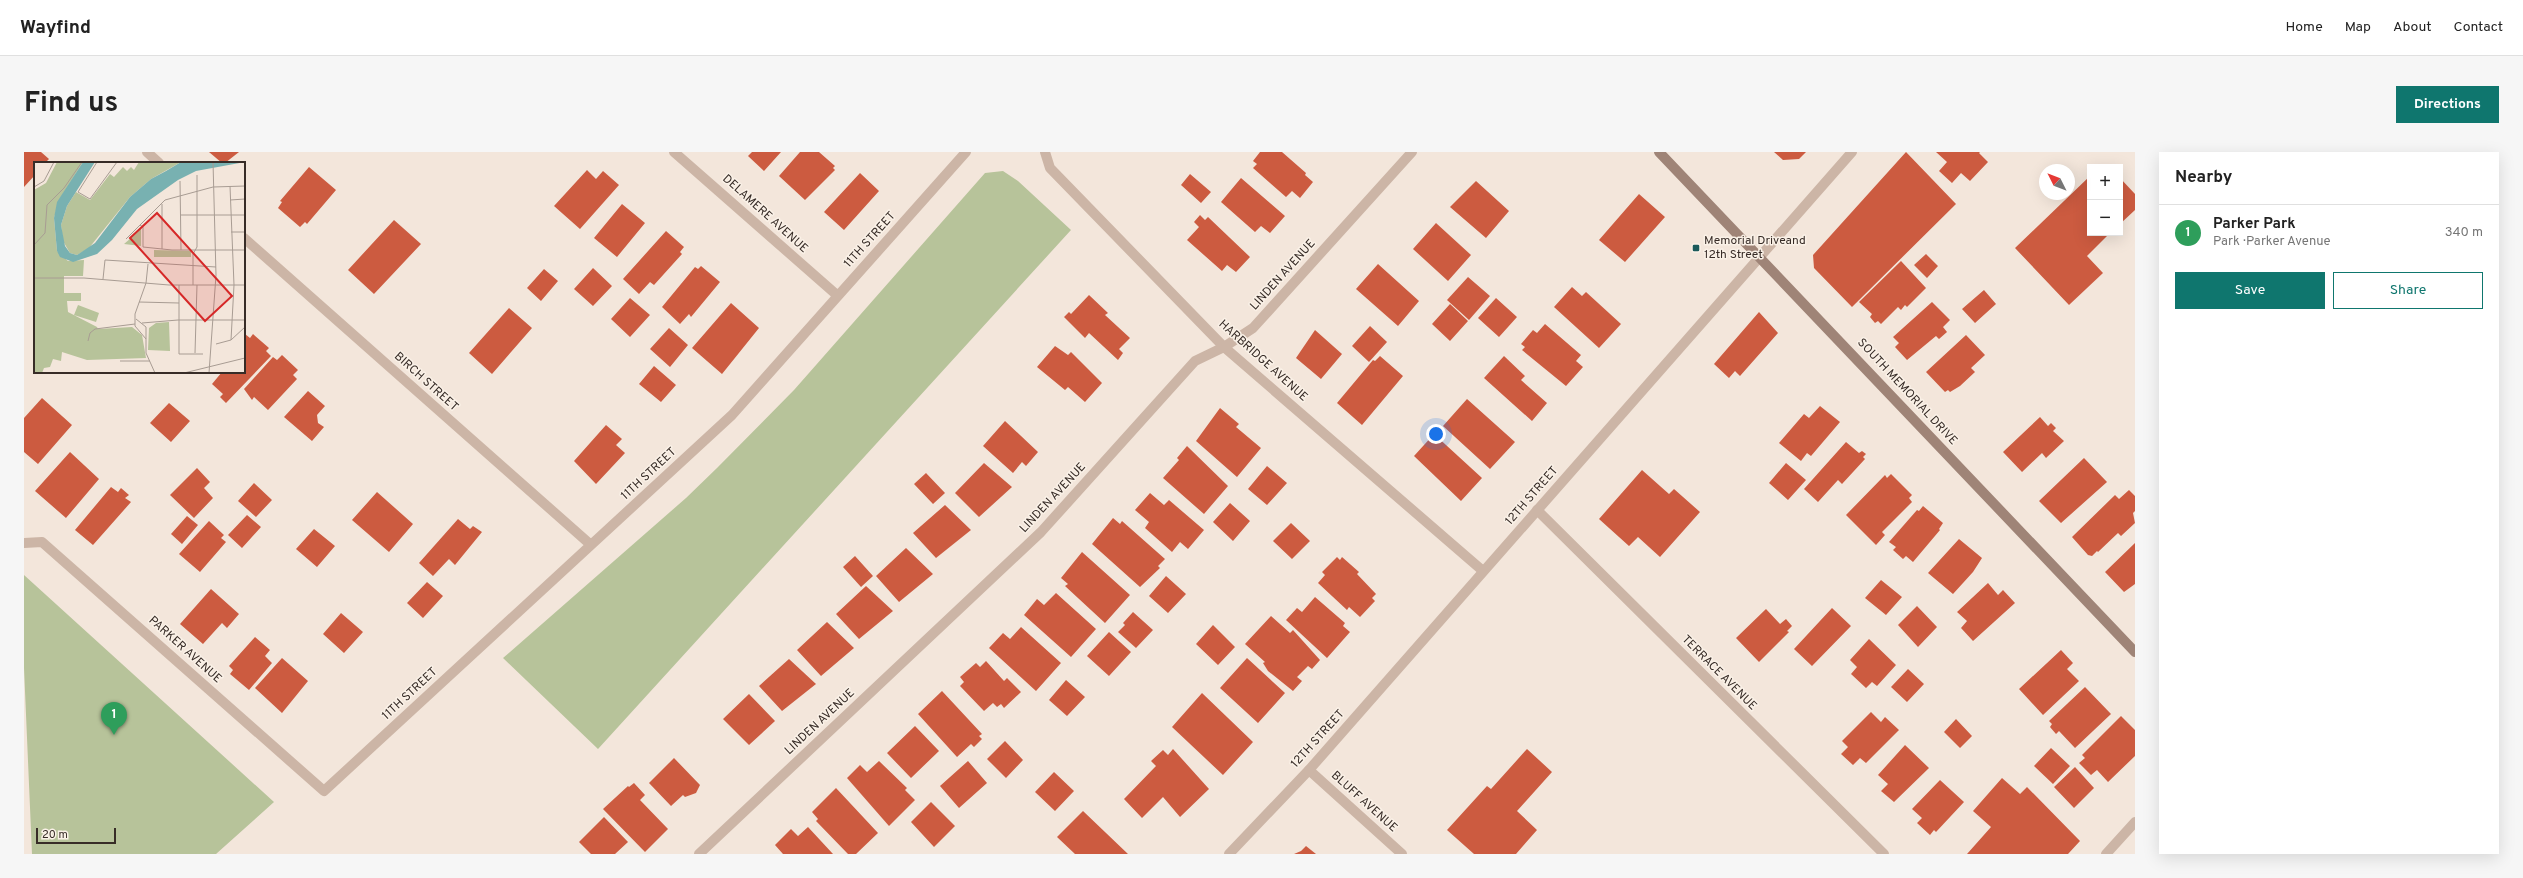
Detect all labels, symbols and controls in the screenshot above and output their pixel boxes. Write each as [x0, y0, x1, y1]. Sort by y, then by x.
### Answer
text: Wayfind [20, 16, 91, 40]
text: Home [2286, 19, 2323, 36]
text: Map [2345, 19, 2371, 36]
text: About [2393, 19, 2432, 36]
text: Contact [2454, 19, 2503, 36]
text: Find us [24, 86, 118, 122]
button: Directions [2396, 86, 2499, 123]
inset map [34, 162, 245, 373]
north arrow [2039, 164, 2075, 200]
map controls [2087, 164, 2123, 236]
button: + [2087, 164, 2123, 200]
text: Nearby [2175, 167, 2232, 189]
street label: DELAMERE AVENUE [719, 171, 811, 257]
button: − [2087, 200, 2123, 236]
street label: 11TH STREET [841, 209, 899, 271]
text: Parker Park [2213, 215, 2296, 234]
text: 1 [2185, 225, 2191, 241]
text: 340 m [2445, 225, 2483, 241]
place label: Memorial Driveand 12th Street [1704, 233, 1806, 263]
text: Park · Parker Avenue [2213, 234, 2331, 250]
street label: LINDEN AVENUE [1247, 236, 1319, 314]
marker: Memorial Driveand 12th Street [1691, 243, 1701, 253]
button: Save [2175, 272, 2325, 309]
button: Share [2333, 272, 2483, 309]
street label: HARBRIDGE AVENUE [1215, 317, 1311, 405]
street label: SOUTH MEMORIAL DRIVE [1853, 335, 1961, 449]
street label: BIRCH STREET [391, 349, 461, 415]
your location [1426, 424, 1446, 444]
street label: 11TH STREET [618, 444, 680, 504]
street label: LINDEN AVENUE [1016, 460, 1090, 536]
street label: 12TH STREET [1502, 463, 1562, 529]
street label: PARKER AVENUE [145, 613, 225, 687]
street label: TERRACE AVENUE [1678, 632, 1760, 714]
street label: 11TH STREET [379, 664, 441, 724]
street label: LINDEN AVENUE [782, 685, 858, 759]
pin: 1 [101, 702, 127, 735]
street label: 12TH STREET [1288, 707, 1348, 771]
street label: BLUFF AVENUE [1327, 768, 1401, 836]
scale bar [36, 826, 116, 845]
text: 20 m [42, 828, 68, 842]

